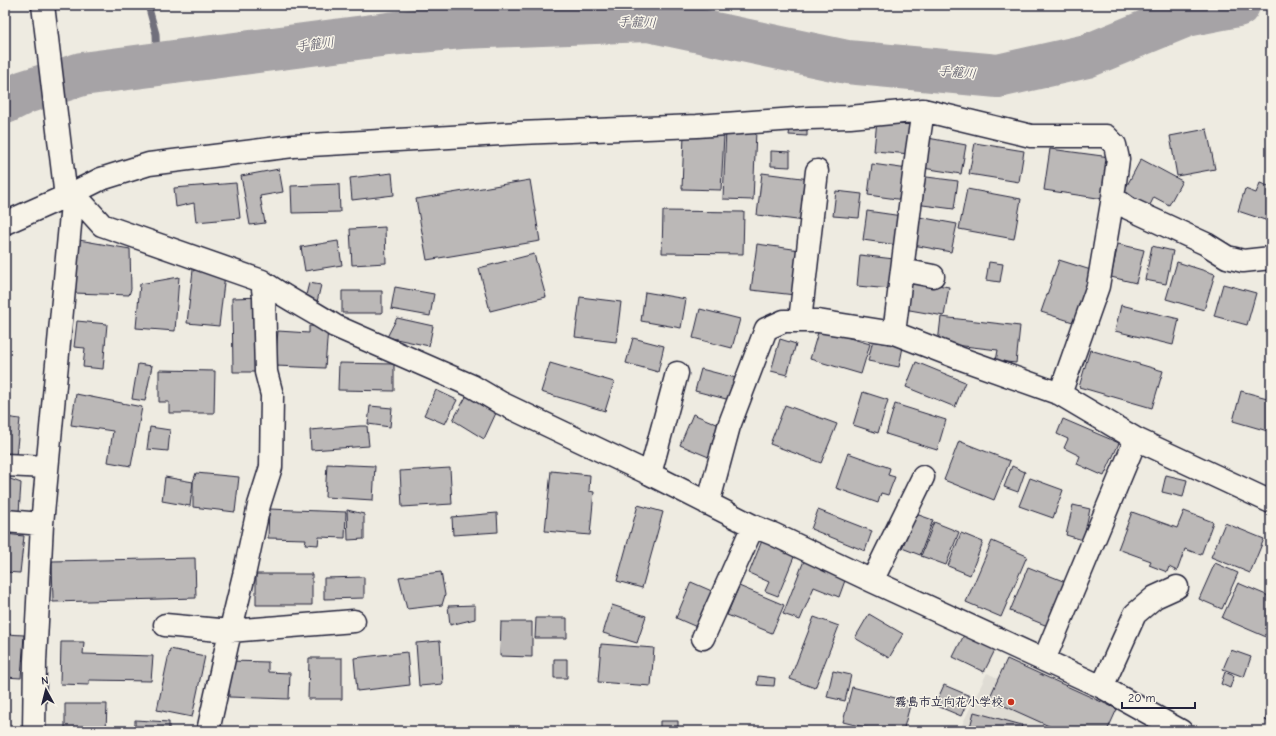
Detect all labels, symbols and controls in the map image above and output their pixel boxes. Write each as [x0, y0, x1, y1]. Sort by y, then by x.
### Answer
water label: 手籠川 [617, 14, 657, 30]
water label: 手籠川 [295, 34, 335, 54]
water label: 手籠川 [937, 63, 977, 81]
north arrow [26, 670, 66, 710]
text: N [40, 674, 49, 687]
scale bar [1122, 684, 1195, 710]
text: 20 m [1128, 691, 1156, 705]
place label: 霧島市立向花小学校 [895, 695, 1003, 709]
marker: 霧島市立向花小学校 [1006, 697, 1016, 707]

